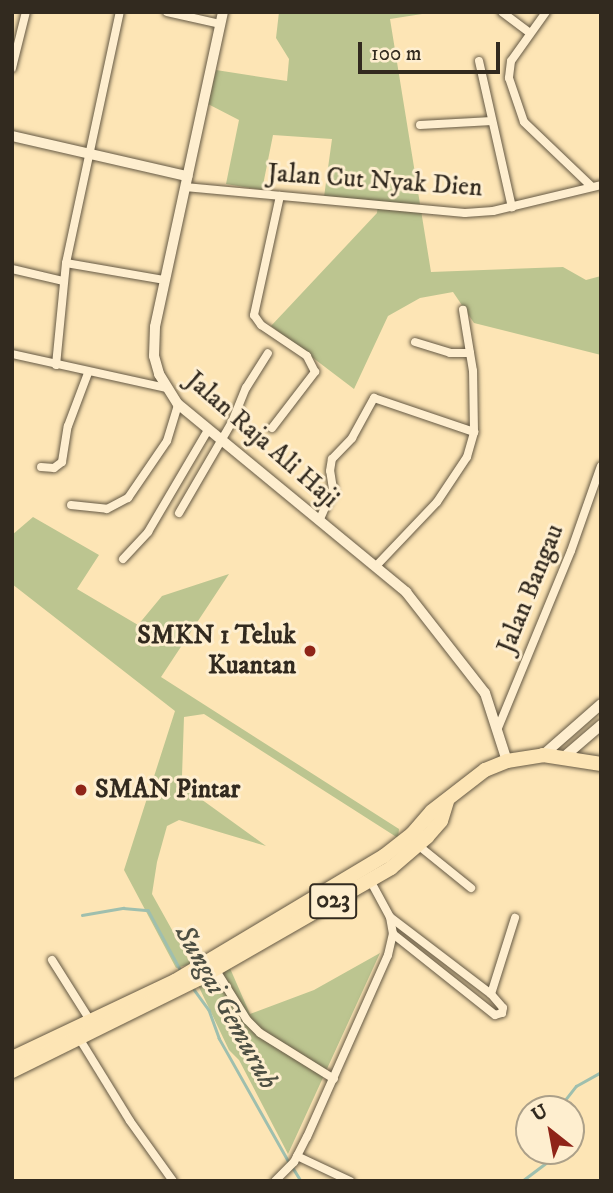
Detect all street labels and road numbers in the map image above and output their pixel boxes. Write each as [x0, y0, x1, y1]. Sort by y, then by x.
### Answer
street label: Jalan Cut Nyak Dien [266, 158, 484, 204]
street label: Jalan Raja Ali Haji [179, 365, 345, 515]
street label: Jalan Bangau [491, 520, 571, 658]
road number: 023 [308, 880, 358, 922]

